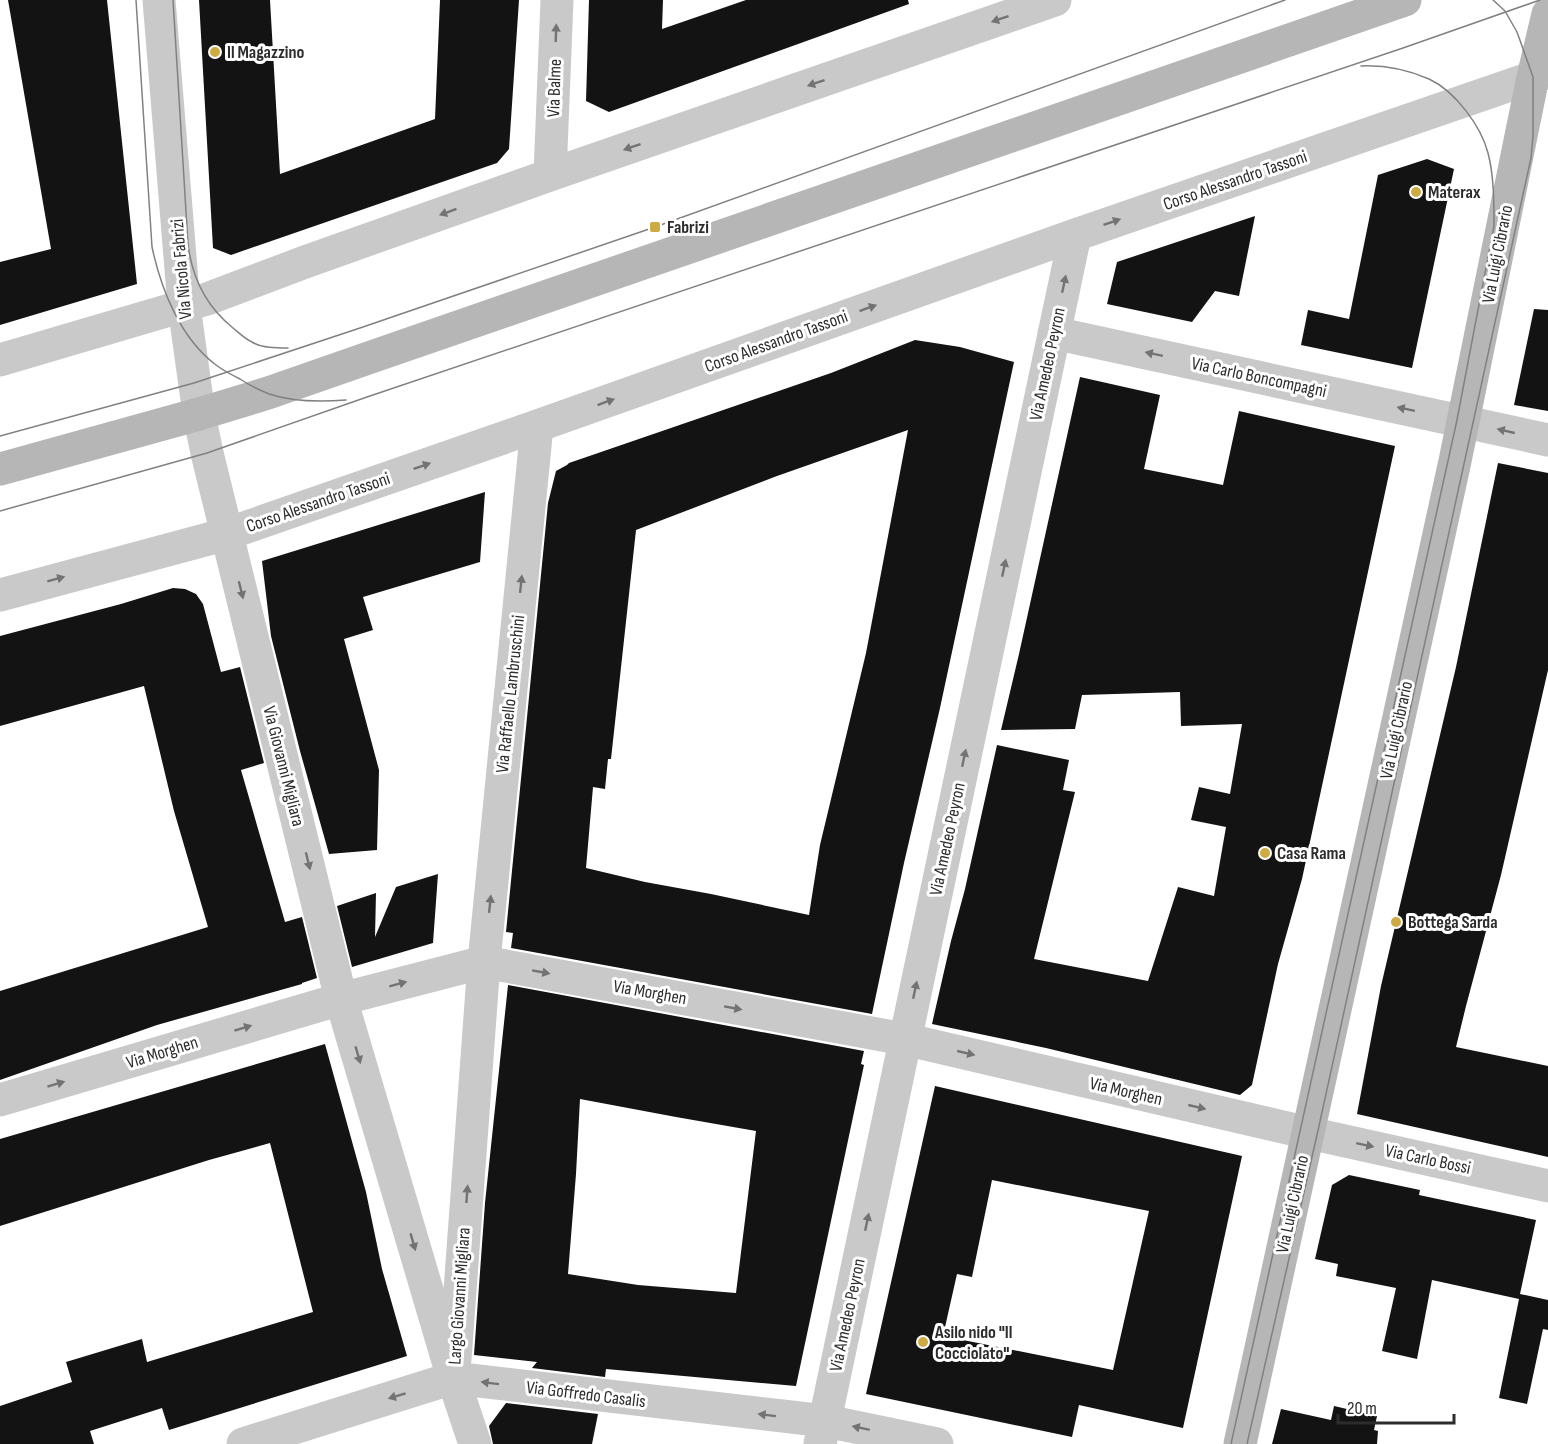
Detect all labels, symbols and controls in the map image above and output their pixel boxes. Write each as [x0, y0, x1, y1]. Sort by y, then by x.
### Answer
one-way arrow [991, 15, 1009, 25]
one-way arrow [551, 24, 560, 43]
place label: Il Magazzino [227, 42, 304, 63]
marker: Il Magazzino [208, 45, 222, 59]
street label: Via Balme [543, 58, 566, 118]
one-way arrow [807, 79, 825, 89]
one-way arrow [622, 143, 640, 153]
street label: Corso Alessandro Tassoni [1161, 146, 1310, 215]
place label: Materax [1428, 182, 1481, 203]
marker: Materax [1409, 185, 1423, 199]
street label: Via Luigi Cibrario [1478, 203, 1517, 305]
one-way arrow [438, 207, 456, 217]
place label: Fabrizi [667, 217, 709, 238]
one-way arrow [1103, 217, 1121, 226]
street label: Via Nicola Fabrizi [167, 218, 196, 320]
marker: Fabrizi [648, 220, 662, 234]
one-way arrow [1060, 274, 1070, 293]
one-way arrow [859, 302, 877, 312]
street label: Corso Alessandro Tassoni [702, 306, 851, 377]
street label: Via Amedeo Peyron [1025, 306, 1070, 422]
one-way arrow [1145, 349, 1164, 359]
street label: Via Carlo Boncompagni [1190, 353, 1328, 402]
one-way arrow [597, 396, 615, 406]
one-way arrow [1397, 404, 1416, 413]
one-way arrow [1497, 425, 1515, 435]
one-way arrow [413, 461, 431, 471]
street label: Corso Alessandro Tassoni [244, 468, 393, 537]
one-way arrow [1000, 558, 1009, 577]
one-way arrow [47, 574, 66, 584]
one-way arrow [516, 575, 526, 594]
one-way arrow [236, 581, 246, 600]
street label: Via Raffaello Lambruschini [492, 614, 529, 774]
street label: Via Luigi Cibrario [1376, 679, 1417, 781]
street label: Via Giovanni Migliara [258, 704, 309, 828]
one-way arrow [960, 749, 969, 768]
street label: Via Amedeo Peyron [925, 781, 970, 897]
place label: Casa Rama [1277, 843, 1346, 864]
marker: Casa Rama [1258, 846, 1272, 860]
one-way arrow [303, 852, 313, 871]
one-way arrow [485, 894, 495, 913]
place label: Bottega Sarda [1408, 912, 1498, 933]
marker: Bottega Sarda [1389, 915, 1403, 929]
one-way arrow [532, 968, 551, 977]
street label: Via Morghen [612, 976, 688, 1009]
one-way arrow [389, 979, 407, 988]
one-way arrow [911, 981, 920, 1000]
one-way arrow [724, 1003, 743, 1012]
one-way arrow [234, 1023, 252, 1032]
street label: Via Morghen [124, 1032, 201, 1073]
one-way arrow [354, 1046, 363, 1064]
one-way arrow [956, 1049, 975, 1059]
street label: Via Morghen [1088, 1073, 1164, 1110]
one-way arrow [47, 1079, 65, 1088]
one-way arrow [1187, 1103, 1206, 1112]
street label: Via Carlo Bossi [1383, 1140, 1473, 1179]
one-way arrow [1356, 1141, 1374, 1151]
street label: Via Luigi Cibrario [1272, 1153, 1313, 1255]
one-way arrow [462, 1185, 472, 1204]
one-way arrow [862, 1213, 872, 1232]
street label: Largo Giovanni Migliara [444, 1227, 475, 1365]
one-way arrow [409, 1233, 418, 1251]
street label: Via Amedeo Peyron [825, 1257, 870, 1373]
place label: Asilo nido "Il Cocciolato" [934, 1322, 1013, 1364]
marker: Asilo nido "Il Cocciolato" [916, 1335, 930, 1349]
street label: Via Goffredo Casalis [525, 1377, 647, 1412]
one-way arrow [481, 1378, 500, 1388]
scale bar [1338, 1387, 1454, 1425]
one-way arrow [388, 1392, 406, 1401]
text: 20 m [1347, 1398, 1377, 1419]
one-way arrow [758, 1410, 777, 1419]
one-way arrow [851, 1423, 870, 1433]

